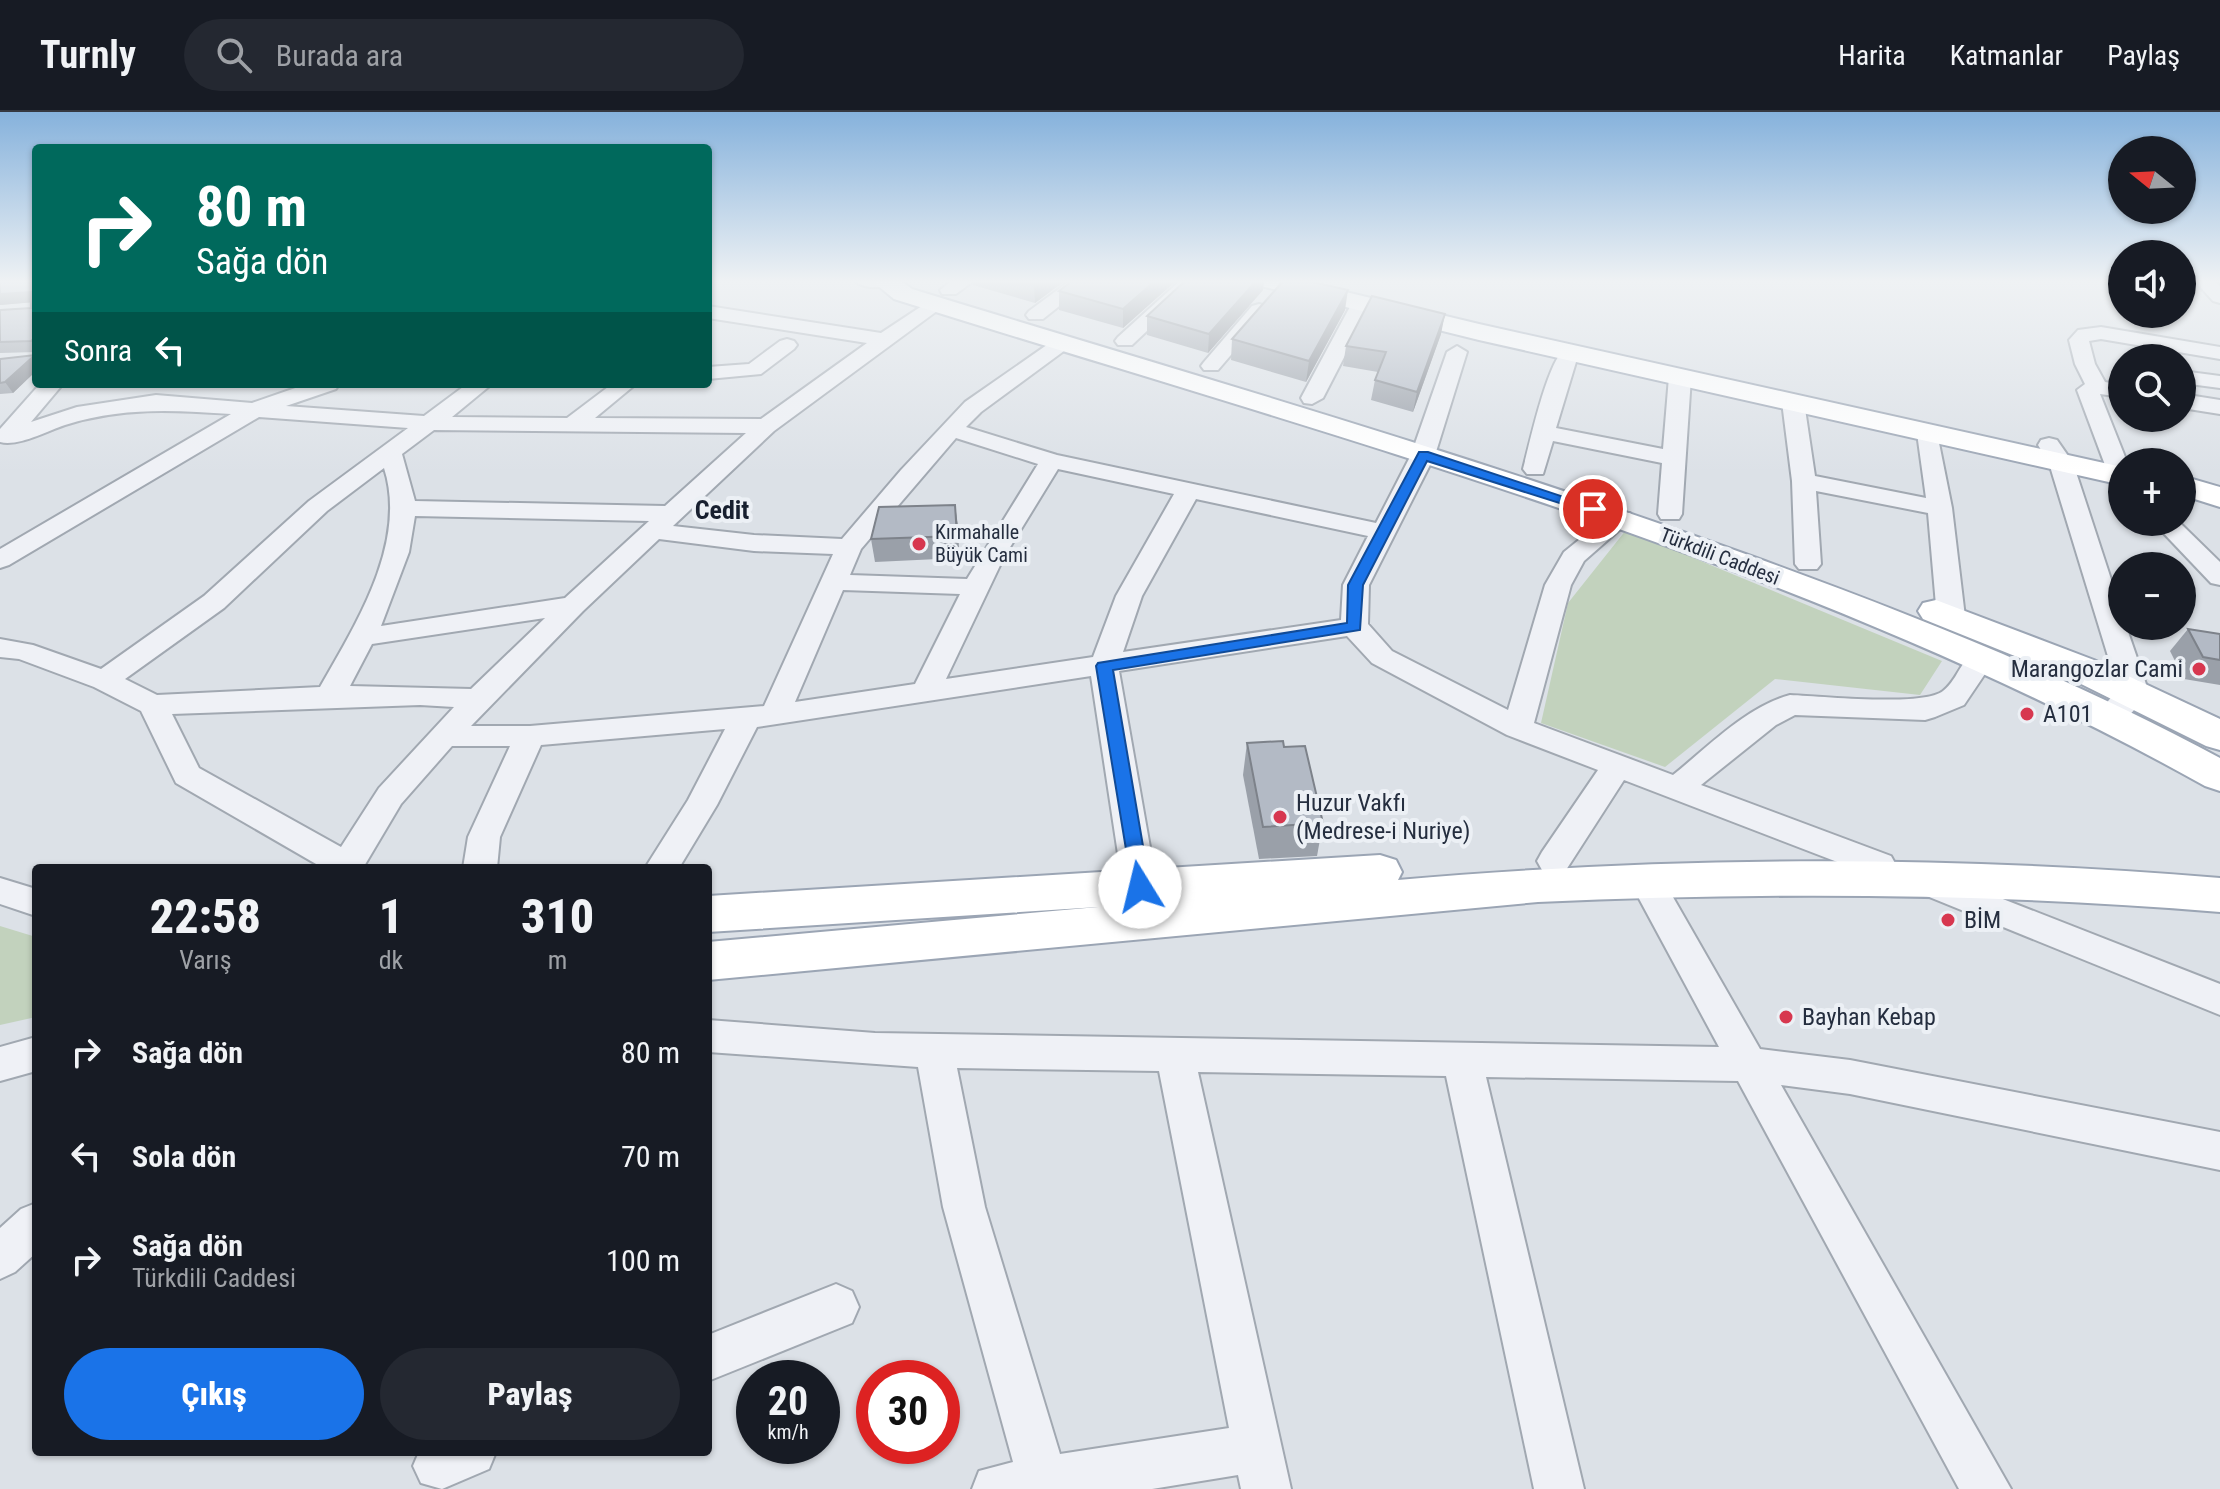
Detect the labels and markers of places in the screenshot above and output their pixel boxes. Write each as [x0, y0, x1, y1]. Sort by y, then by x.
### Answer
pin [1559, 475, 1627, 543]
place label: Kırmahalle Büyük Cami [935, 520, 1028, 567]
marker: Kırmahalle Büyük Cami [910, 535, 928, 553]
place label: Marangozlar Cami [2011, 655, 2183, 683]
marker: Marangozlar Cami [2190, 660, 2208, 678]
place label: A101 [2043, 700, 2092, 728]
marker: A101 [2018, 705, 2036, 723]
place label: Huzur Vakfı (Medrese-i Nuriye) [1296, 789, 1470, 845]
marker: Huzur Vakfı (Medrese-i Nuriye) [1271, 808, 1289, 826]
place label: BİM [1964, 906, 2001, 934]
marker: BİM [1939, 911, 1957, 929]
place label: Bayhan Kebap [1802, 1003, 1936, 1031]
marker: Bayhan Kebap [1777, 1008, 1795, 1026]

